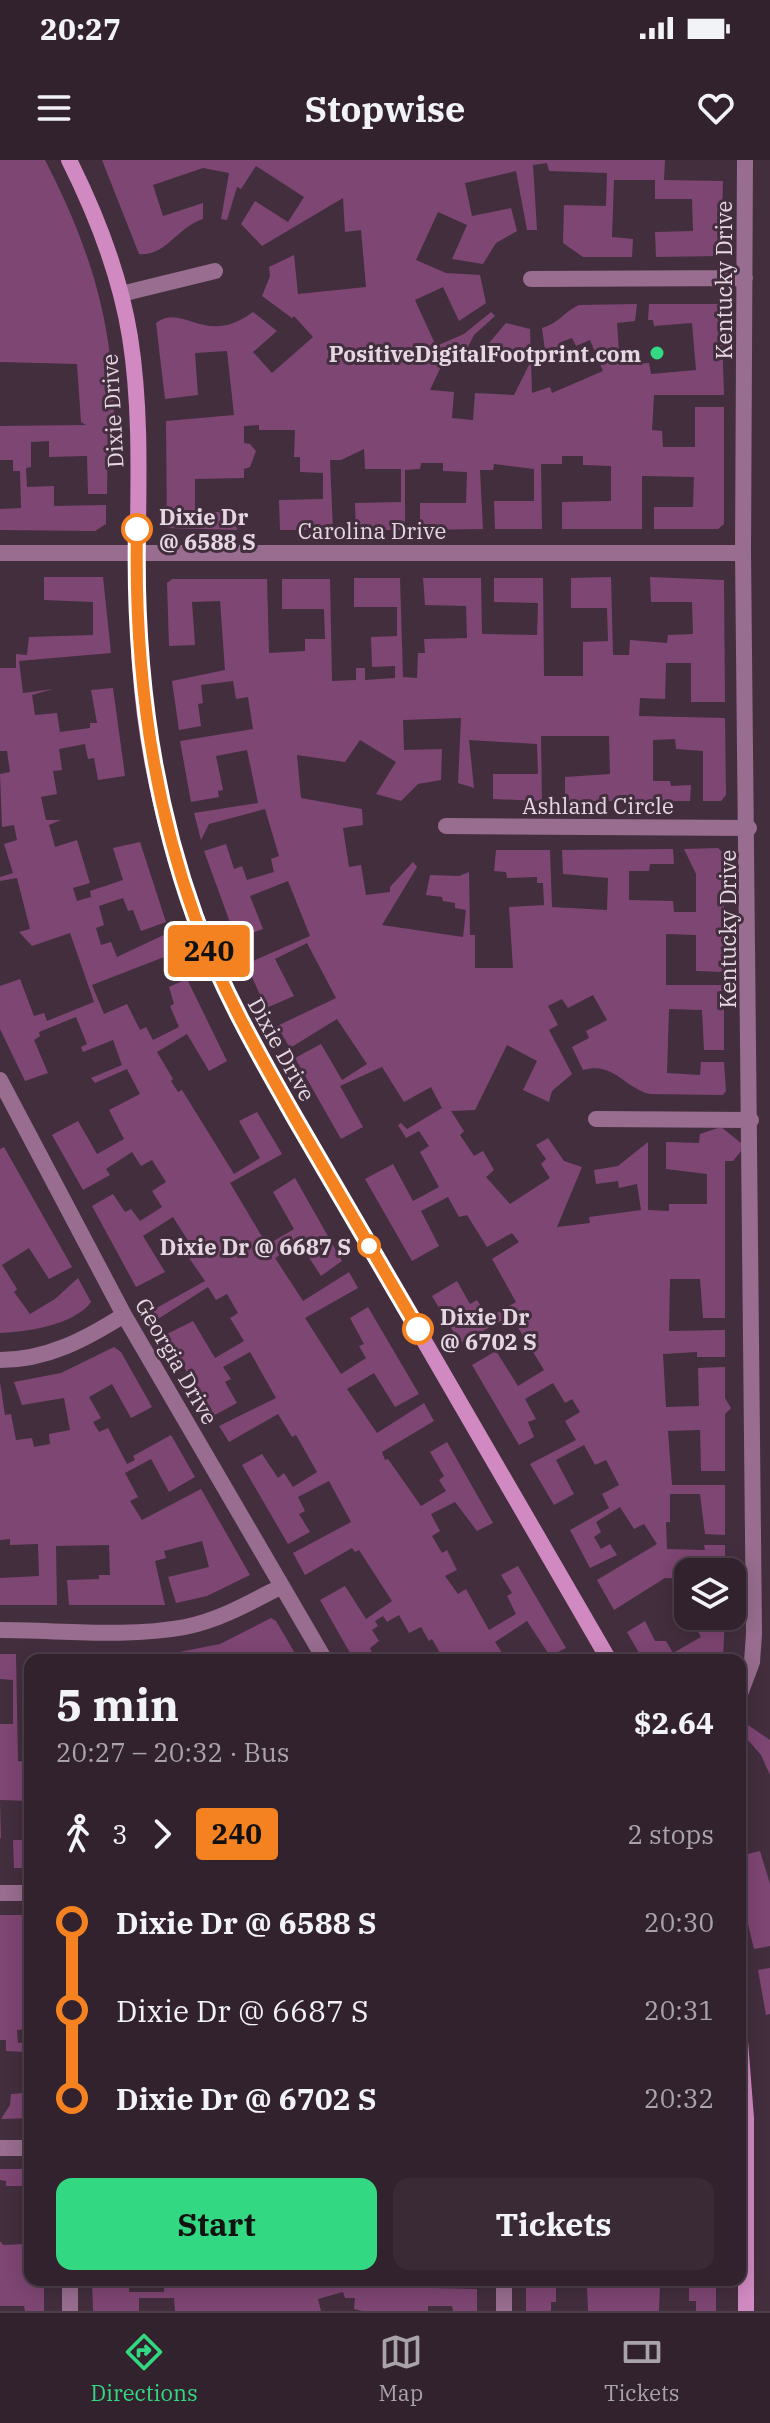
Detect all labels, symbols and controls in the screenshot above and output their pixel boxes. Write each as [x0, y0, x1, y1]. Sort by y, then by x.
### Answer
text: 20:27 [40, 9, 121, 48]
text: Stopwise [305, 85, 466, 132]
icon: menu [32, 86, 76, 130]
icon: heart [694, 86, 738, 130]
street label: Kentucky Drive [709, 201, 738, 359]
place label: PositiveDigitalFootprint.com [329, 339, 641, 368]
marker: PositiveDigitalFootprint.com [648, 344, 666, 362]
street label: Dixie Drive [95, 353, 129, 469]
place label: Dixie Dr @ 6588 S [159, 502, 256, 556]
marker: Dixie Dr @ 6588 S [122, 514, 152, 544]
street label: Carolina Drive [298, 516, 446, 545]
street label: Ashland Circle [522, 791, 674, 820]
street label: Kentucky Drive [713, 850, 742, 1008]
line badge: 240 [163, 925, 255, 977]
text: 240 [184, 932, 234, 969]
street label: Dixie Drive [242, 992, 322, 1106]
place label: Dixie Dr @ 6687 S [160, 1232, 351, 1261]
marker: Dixie Dr @ 6687 S [358, 1235, 380, 1257]
street label: Georgia Drive [129, 1293, 225, 1429]
place label: Dixie Dr @ 6702 S [440, 1302, 537, 1356]
marker: Dixie Dr @ 6702 S [403, 1314, 433, 1344]
map controls [674, 1558, 746, 1630]
button: layers [674, 1558, 746, 1630]
text: 5 min [56, 1676, 179, 1733]
text: $2.64 [634, 1703, 714, 1742]
text: 20:27 – 20:32 · Bus [56, 1735, 290, 1769]
icon: walk [56, 1812, 100, 1856]
icon: forward [140, 1812, 184, 1856]
text: 240 [212, 1815, 262, 1852]
text: 3 [112, 1817, 128, 1851]
text: 2 stops [627, 1817, 714, 1851]
text: Dixie Dr @ 6588 S [116, 1903, 377, 1942]
text: 20:30 [644, 1905, 714, 1939]
text: Dixie Dr @ 6687 S [116, 1991, 369, 2030]
text: 20:31 [644, 1993, 714, 2027]
text: Dixie Dr @ 6702 S [116, 2079, 377, 2118]
text: 20:32 [644, 2081, 714, 2115]
button: Start [56, 2178, 377, 2270]
button: Tickets [393, 2178, 714, 2270]
tab: Directions [90, 2330, 198, 2407]
tab: Map [379, 2330, 423, 2407]
tab: Tickets [604, 2330, 680, 2407]

